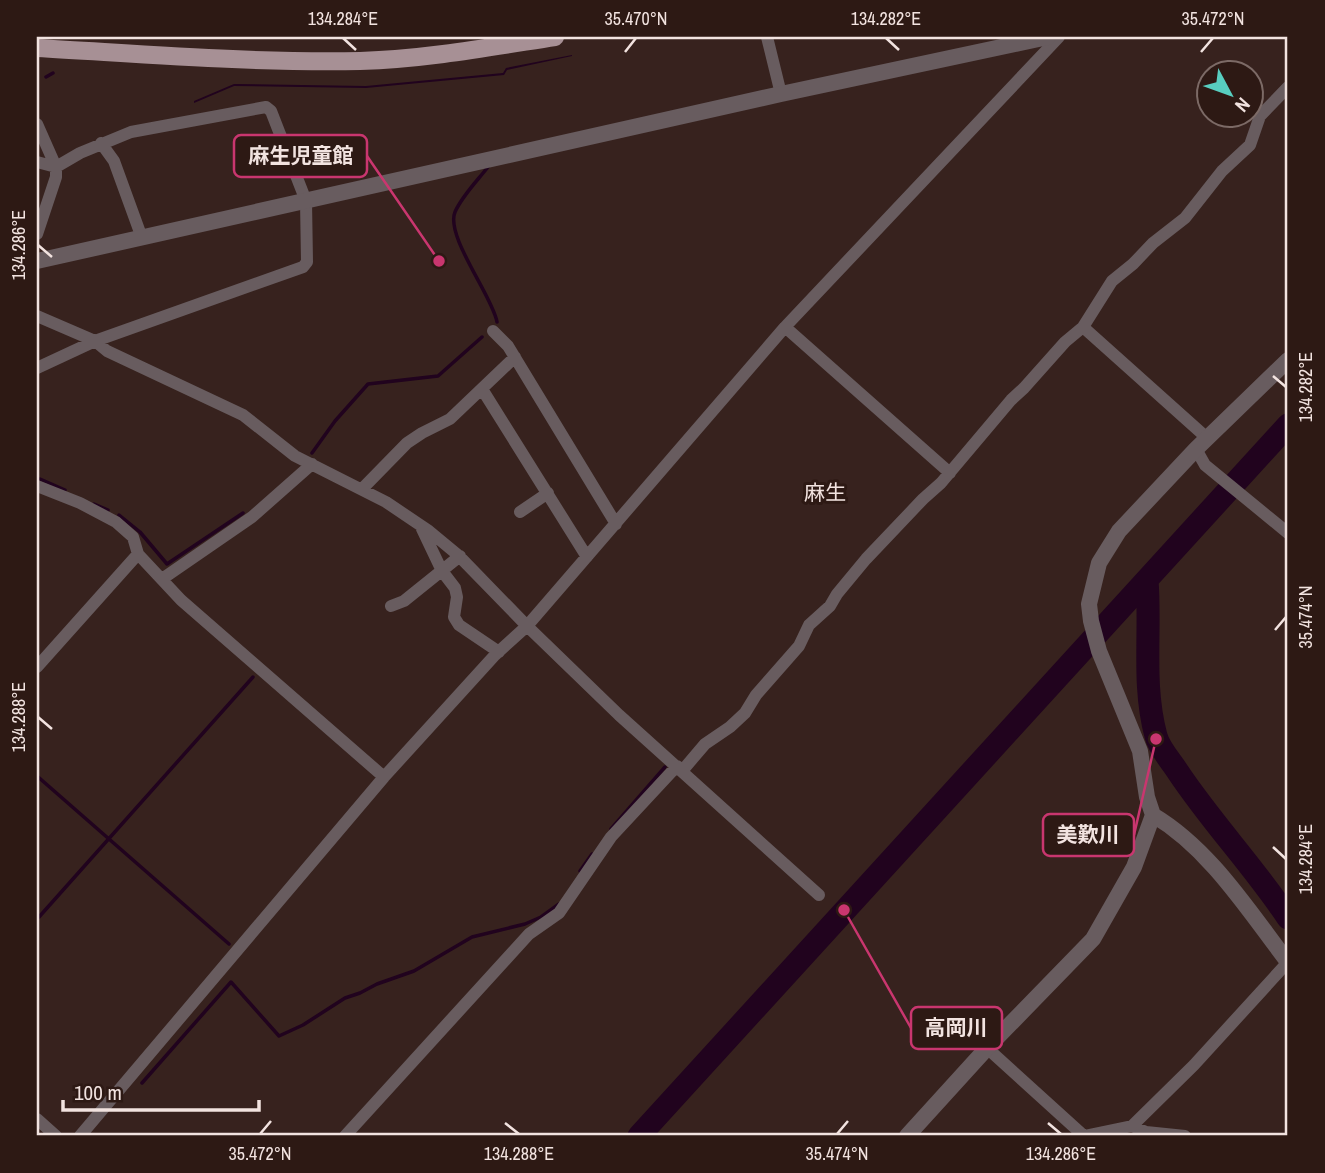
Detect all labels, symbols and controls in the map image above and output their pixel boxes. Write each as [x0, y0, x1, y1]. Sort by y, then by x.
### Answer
text: 134.284°E [308, 6, 378, 31]
text: 35.470°N [605, 6, 668, 31]
text: 134.282°E [851, 6, 921, 31]
text: 35.472°N [1182, 6, 1245, 31]
north arrow [1196, 60, 1266, 130]
text: N [1229, 92, 1256, 118]
callout: 麻生児童館 [234, 135, 367, 177]
text: 麻生児童館 [249, 141, 354, 170]
text: 134.286°E [6, 210, 31, 280]
text: 134.282°E [1293, 352, 1318, 422]
district label: 麻生 [804, 478, 846, 507]
text: 35.474°N [1293, 586, 1318, 649]
text: 134.288°E [6, 682, 31, 752]
callout: 美歎川 [1043, 814, 1134, 856]
text: 美歎川 [1057, 820, 1120, 849]
text: 134.284°E [1293, 824, 1318, 894]
callout: 高岡川 [911, 1007, 1002, 1049]
text: 高岡川 [925, 1013, 988, 1042]
scale bar [63, 1068, 259, 1112]
text: 100 m [74, 1078, 122, 1107]
text: 35.472°N [229, 1141, 292, 1166]
text: 134.288°E [484, 1141, 554, 1166]
text: 35.474°N [806, 1141, 869, 1166]
text: 134.286°E [1026, 1141, 1096, 1166]

